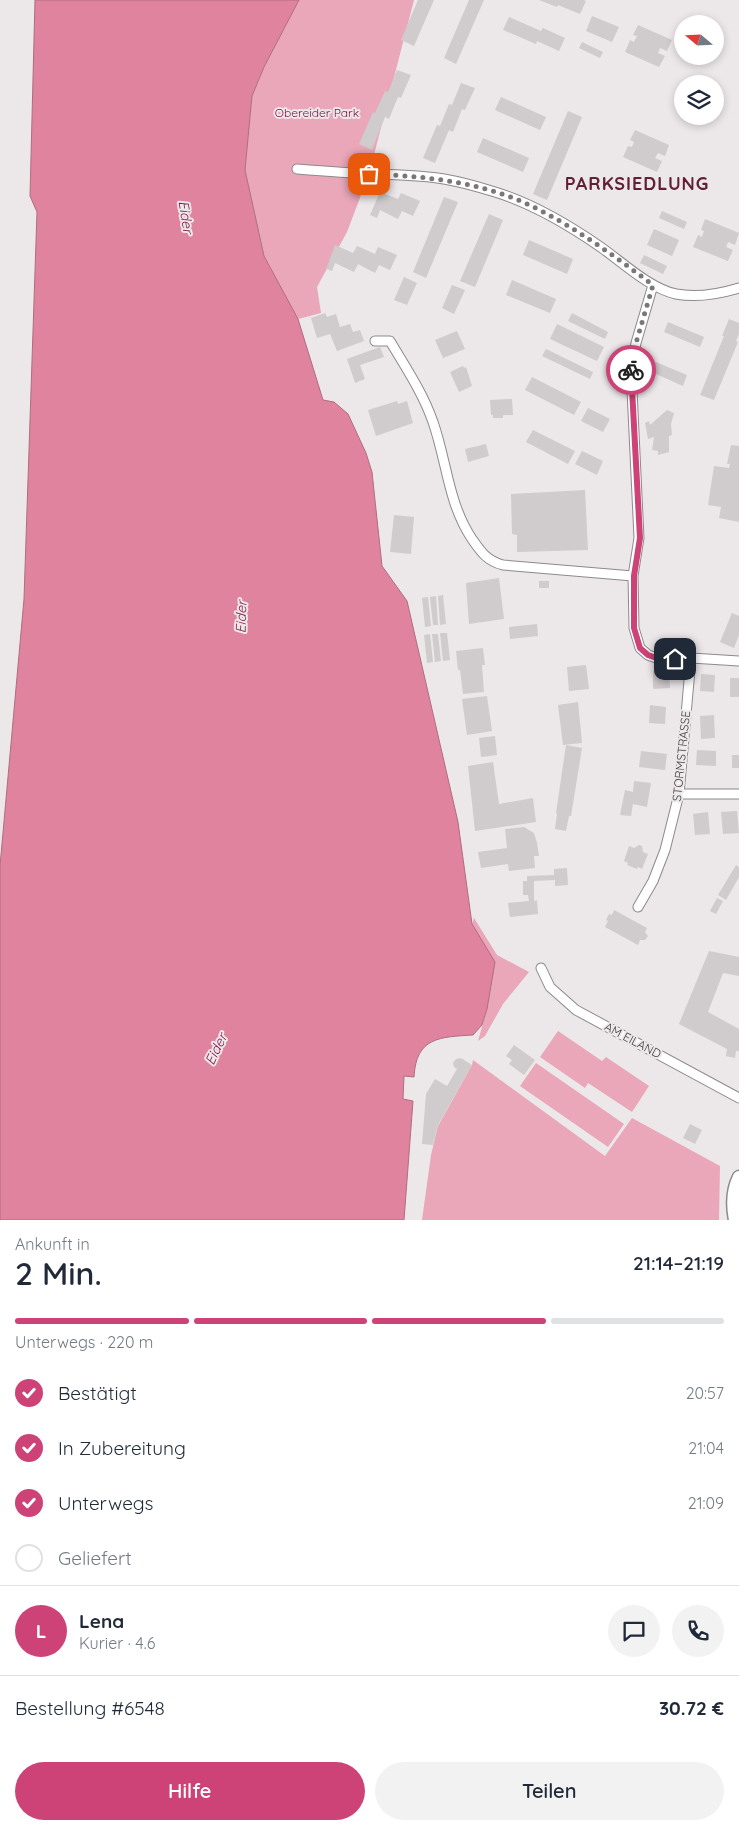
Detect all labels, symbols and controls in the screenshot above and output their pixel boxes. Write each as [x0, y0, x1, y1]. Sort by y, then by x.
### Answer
north arrow [674, 15, 724, 65]
map controls [674, 15, 724, 125]
button: layers [674, 75, 724, 125]
park label: Obereider Park [275, 105, 359, 120]
pin [348, 153, 390, 195]
icon: bag [355, 160, 383, 188]
district label: PARKSIEDLUNG [565, 172, 709, 195]
water label: Eider [175, 199, 198, 236]
courier [606, 345, 656, 395]
icon: bike [617, 356, 645, 384]
water label: Eider [231, 599, 251, 634]
pin [654, 638, 696, 680]
icon: home [661, 645, 689, 673]
street label: STORMSTRASSE [669, 710, 693, 802]
street label: AM EILAND [602, 1019, 664, 1061]
water label: Eider [201, 1029, 232, 1068]
text: Ankunft in [15, 1234, 90, 1254]
text: 21:14–21:19 [633, 1251, 724, 1275]
text: 2 Min. [15, 1253, 102, 1293]
text: Unterwegs · 220 m [15, 1332, 153, 1352]
icon: check [15, 1379, 43, 1407]
text: Bestätigt [58, 1381, 137, 1405]
text: 20:57 [686, 1383, 724, 1403]
icon: check [15, 1434, 43, 1462]
text: In Zubereitung [58, 1436, 186, 1460]
text: 21:04 [688, 1438, 724, 1458]
icon: check [15, 1489, 43, 1517]
text: Unterwegs [58, 1491, 153, 1515]
text: 21:09 [688, 1493, 724, 1513]
text: Geliefert [58, 1546, 132, 1570]
button: chat [608, 1605, 660, 1657]
button: phone [672, 1605, 724, 1657]
text: Lena [79, 1609, 124, 1633]
text: L [36, 1619, 46, 1643]
text: Kurier · 4.6 [79, 1633, 155, 1653]
text: Bestellung #6548 [15, 1696, 165, 1720]
text: 30.72 € [659, 1696, 724, 1720]
button: Hilfe [15, 1762, 365, 1820]
button: Teilen [375, 1762, 724, 1820]

